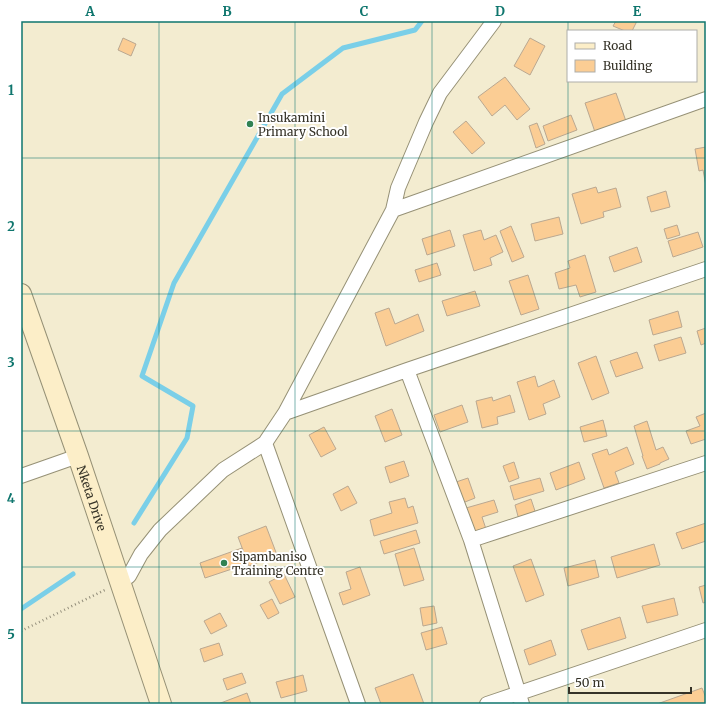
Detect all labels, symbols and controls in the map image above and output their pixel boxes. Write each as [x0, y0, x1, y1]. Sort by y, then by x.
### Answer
text: A [84, 3, 95, 20]
text: B [222, 3, 232, 20]
text: C [360, 3, 369, 20]
text: D [495, 3, 505, 20]
text: E [633, 3, 642, 20]
legend [567, 30, 697, 82]
text: Road [603, 38, 632, 53]
text: Building [603, 58, 653, 73]
text: 1 [8, 82, 14, 99]
place label: Insukamini Primary School [258, 110, 348, 139]
marker: Insukamini Primary School [245, 119, 255, 129]
text: 2 [7, 218, 15, 235]
text: 3 [7, 354, 15, 371]
street label: Nketa Drive [74, 463, 110, 533]
text: 4 [7, 490, 16, 507]
place label: Sipambaniso Training Centre [232, 549, 324, 578]
marker: Sipambaniso Training Centre [219, 558, 229, 568]
text: 5 [7, 626, 15, 643]
scale bar [569, 669, 691, 695]
text: 50 m [575, 675, 604, 690]

